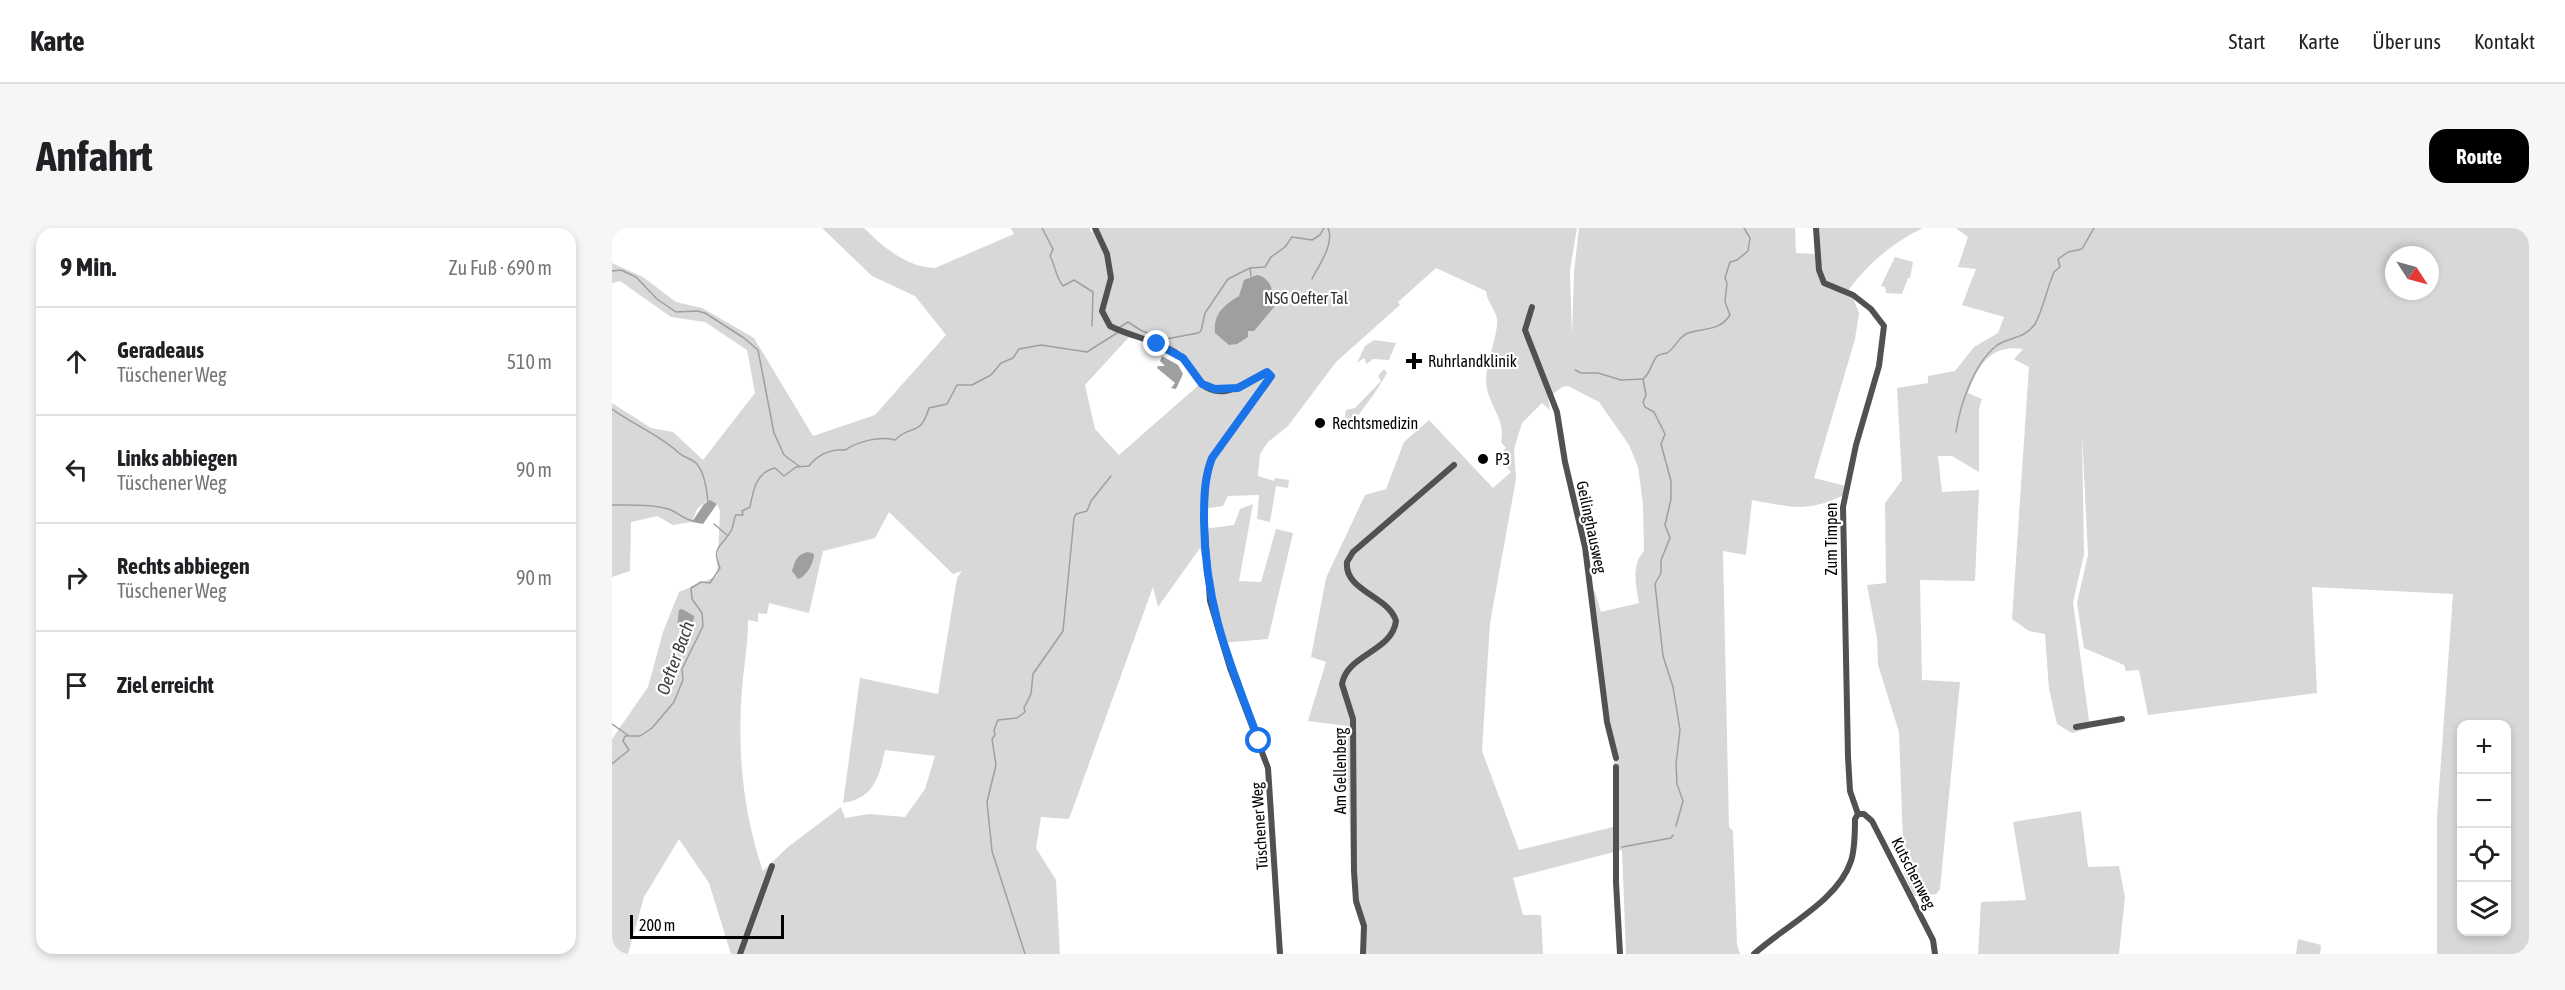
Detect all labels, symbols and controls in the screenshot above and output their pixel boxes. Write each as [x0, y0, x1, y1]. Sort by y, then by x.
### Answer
text: Karte [30, 25, 85, 57]
text: Start [2229, 29, 2265, 53]
text: Karte [2298, 29, 2339, 53]
text: Über uns [2372, 29, 2441, 53]
text: Kontakt [2474, 29, 2535, 53]
button: Route [2429, 129, 2529, 183]
text: Anfahrt [36, 132, 153, 180]
north arrow [2385, 246, 2439, 300]
text: 9 Min. [60, 252, 116, 282]
text: Zu Fuß · 690 m [449, 256, 552, 279]
park label: NSG Oefter Tal [1264, 289, 1349, 307]
route end [1143, 330, 1169, 356]
text: Geradeaus [117, 337, 204, 363]
icon: ahead [60, 345, 93, 378]
text: 510 m [507, 350, 552, 373]
marker: Ruhrlandklinik [1405, 352, 1423, 370]
place label: Ruhrlandklinik [1428, 352, 1517, 370]
text: Tüschener Weg [117, 363, 227, 386]
place label: Rechtsmedizin [1332, 414, 1418, 432]
marker: Rechtsmedizin [1313, 416, 1327, 430]
text: Links abbiegen [117, 445, 238, 471]
place label: P3 [1495, 450, 1510, 468]
marker: P3 [1476, 452, 1490, 466]
icon: left [60, 453, 93, 486]
text: 90 m [516, 458, 552, 481]
text: Tüschener Weg [117, 471, 227, 494]
street label: Geilinghausweg [1572, 479, 1611, 575]
street label: Zum Timpen [1822, 502, 1841, 576]
text: Rechts abbiegen [117, 553, 250, 579]
icon: right [60, 561, 93, 594]
text: 90 m [516, 566, 552, 589]
text: Tüschener Weg [117, 579, 227, 602]
water label: Oefter Bach [652, 618, 698, 698]
icon: arrive [60, 669, 93, 702]
text: Ziel erreicht [117, 672, 214, 698]
map controls [2457, 720, 2511, 936]
button: + [2457, 720, 2511, 774]
route start [1245, 727, 1271, 753]
street label: Am Gellenberg [1331, 728, 1350, 814]
button: − [2457, 774, 2511, 828]
street label: Tüschener Weg [1247, 781, 1272, 870]
button: locate [2457, 828, 2511, 882]
street label: Kutschenweg [1887, 834, 1940, 912]
button: layers [2457, 882, 2511, 936]
scale bar [630, 912, 784, 940]
text: 200 m [639, 916, 675, 934]

